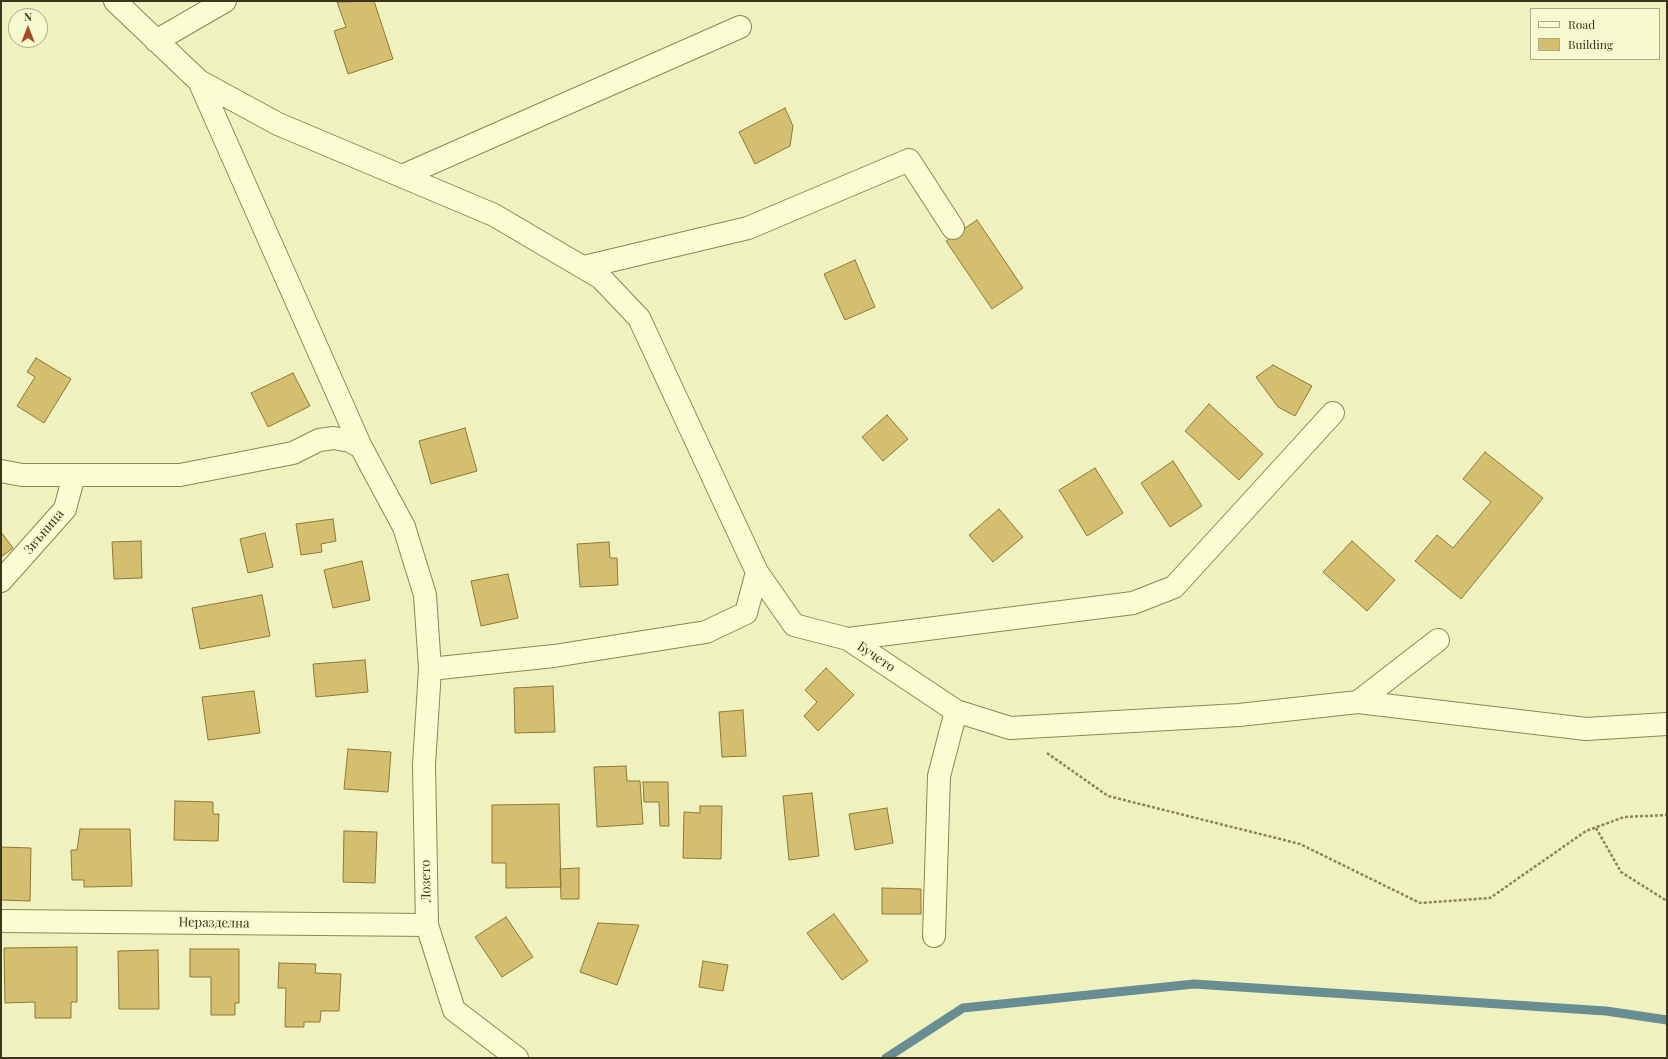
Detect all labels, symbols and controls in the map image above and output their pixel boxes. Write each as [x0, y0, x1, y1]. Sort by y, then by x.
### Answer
north arrow [8, 8, 48, 48]
legend [1530, 8, 1660, 60]
text: N [24, 9, 32, 24]
text: Road [1568, 16, 1595, 32]
text: Building [1568, 36, 1613, 52]
street label: Звъница [21, 507, 67, 557]
street label: Бучето [854, 639, 898, 675]
street label: Лозето [418, 860, 434, 902]
street label: Неразделна [178, 915, 250, 931]

